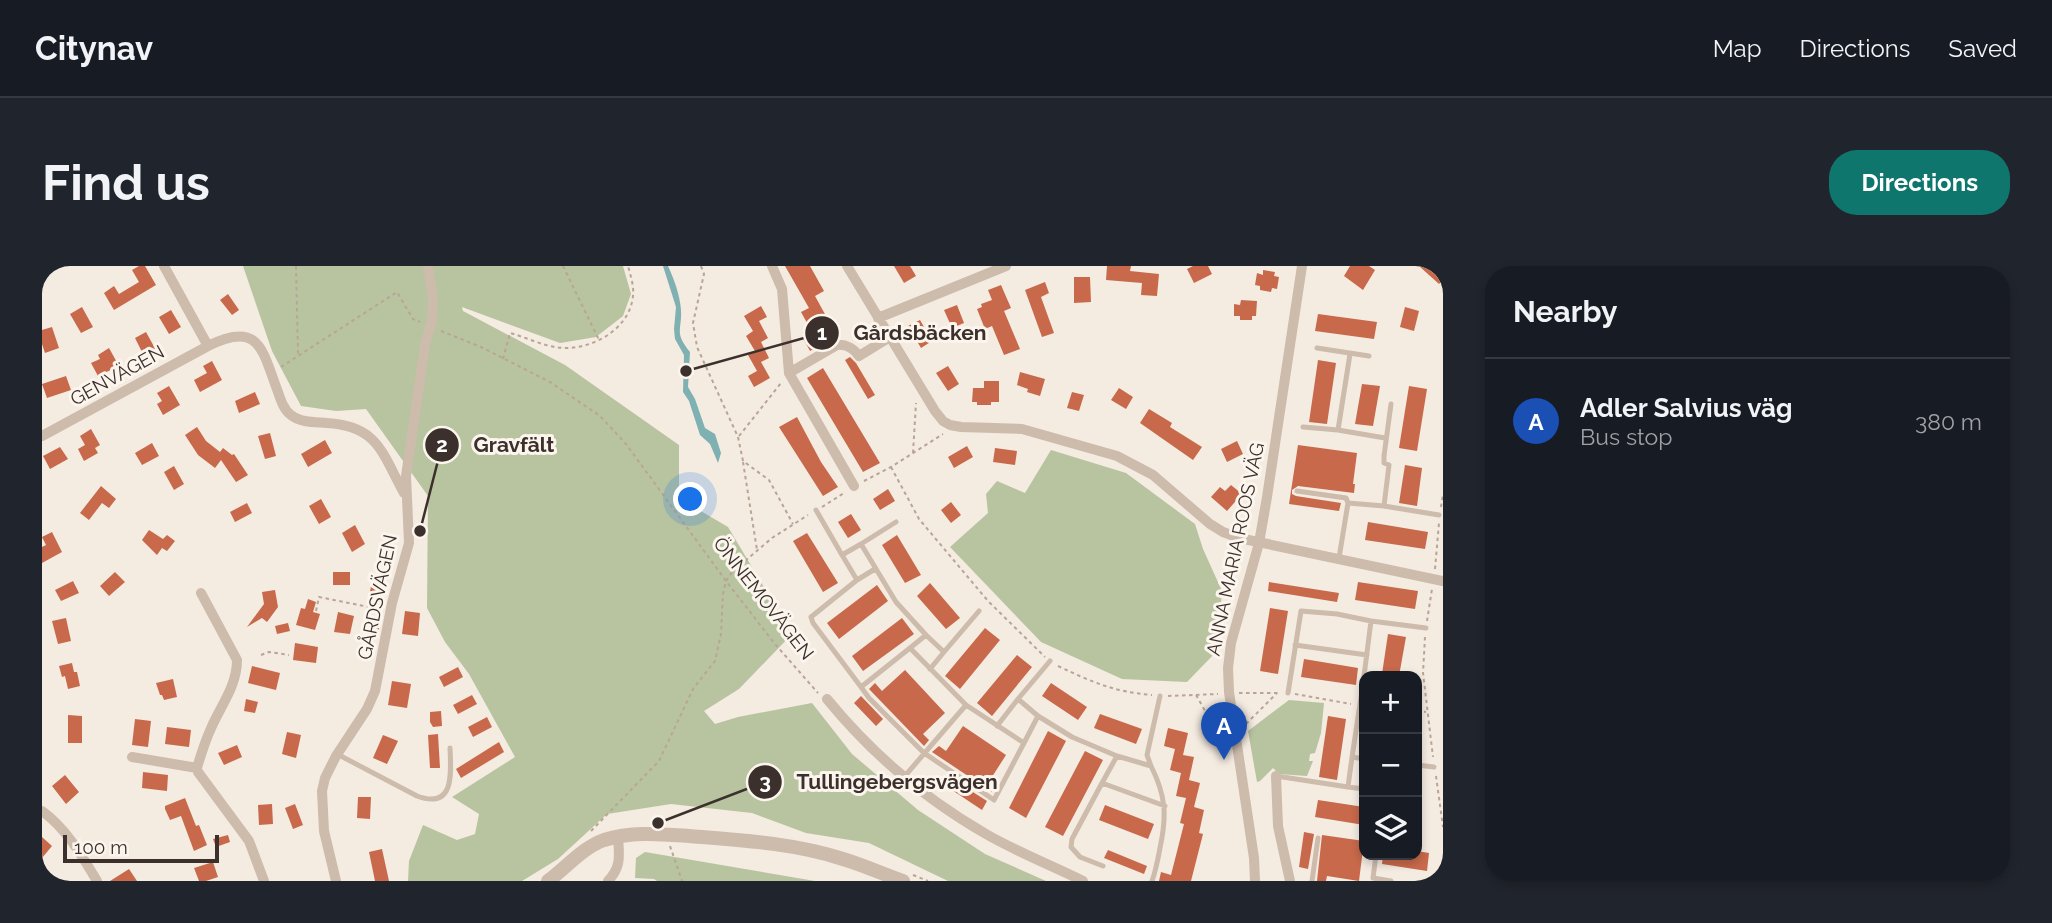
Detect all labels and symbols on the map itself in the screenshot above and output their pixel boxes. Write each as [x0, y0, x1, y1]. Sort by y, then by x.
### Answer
callout: Gårdsbäcken [805, 312, 1001, 354]
text: 1 [817, 320, 827, 345]
text: Gårdsbäcken [854, 320, 986, 345]
street label: GENVÄGEN [66, 340, 168, 410]
callout: Gravfält [425, 424, 569, 466]
text: 2 [436, 432, 448, 457]
text: Gravfält [474, 432, 554, 457]
street label: ANNA MARIA ROOS VÄG [1202, 440, 1268, 658]
your location [673, 482, 707, 516]
street label: GÅRDSVÄGEN [353, 532, 401, 662]
street label: ÖNNEMOVÄGEN [709, 532, 819, 664]
pin: A [1201, 702, 1247, 760]
callout: Tullingebergsvägen [748, 761, 1012, 803]
text: 3 [759, 769, 771, 794]
text: Tullingebergsvägen [796, 769, 998, 794]
scale bar [63, 832, 219, 864]

